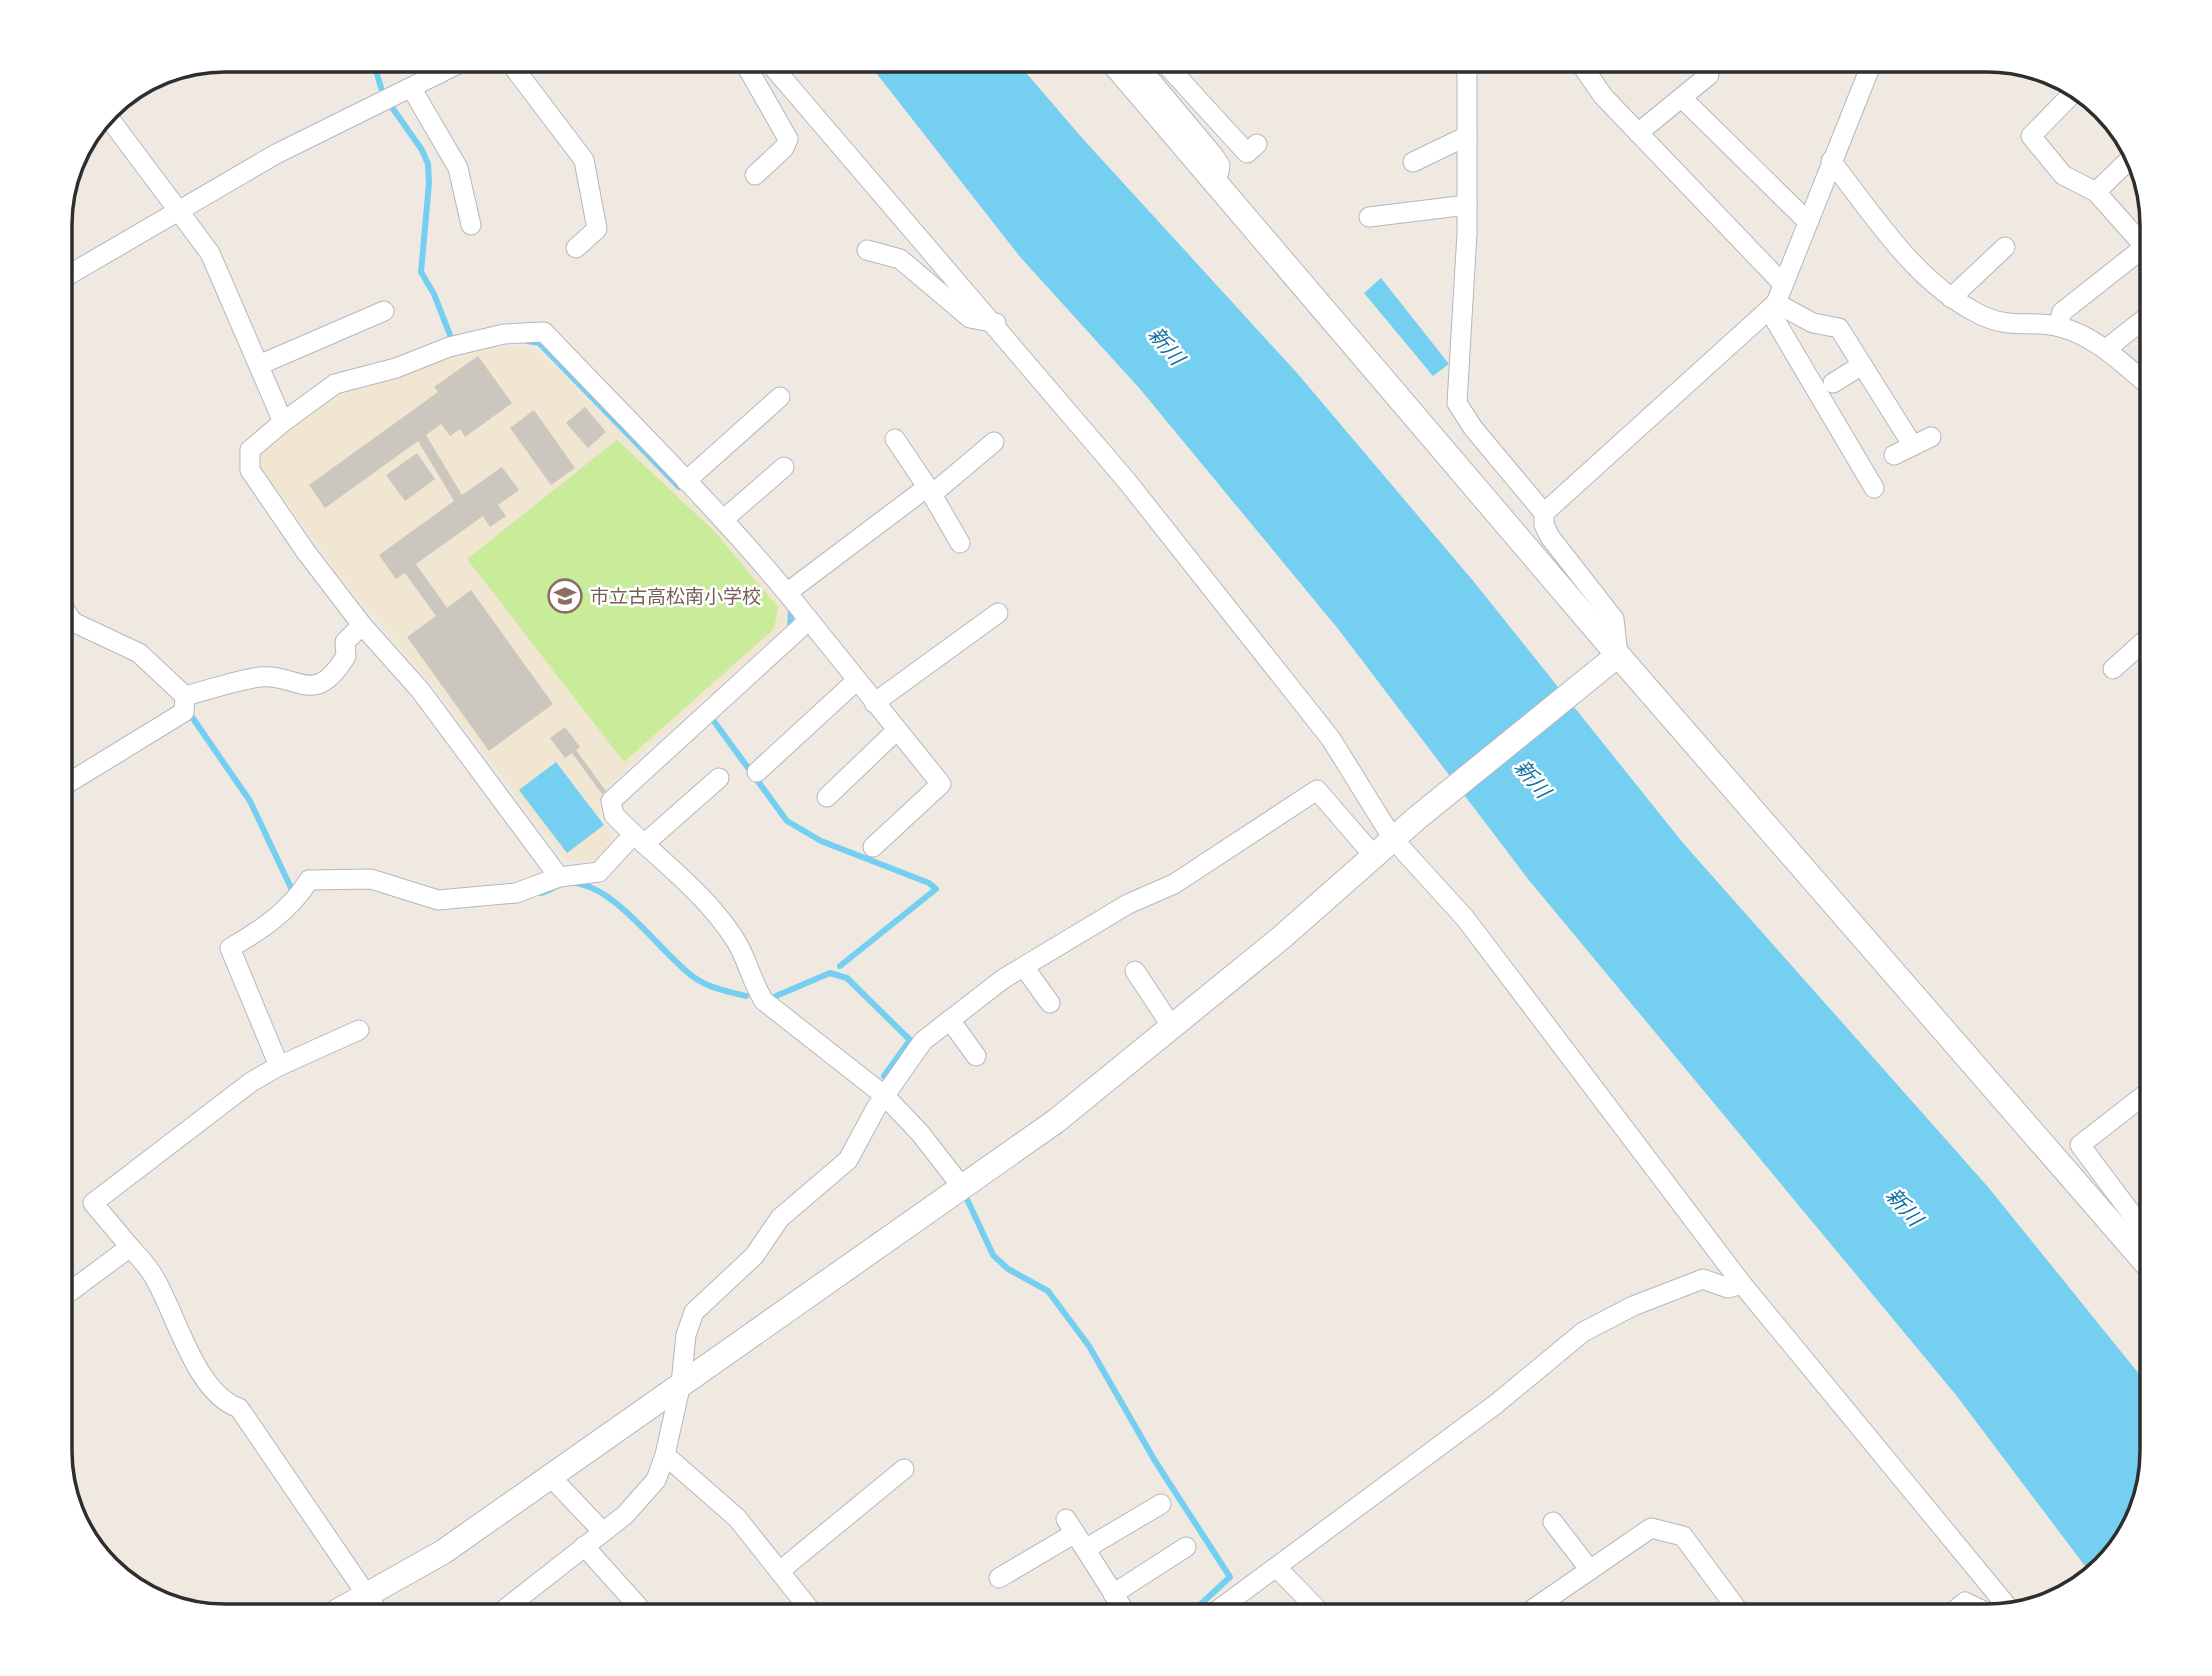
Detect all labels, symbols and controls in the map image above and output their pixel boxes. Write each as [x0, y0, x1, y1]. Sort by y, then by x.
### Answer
water label: 新川 [1142, 321, 1192, 373]
school or university icon: 市立古高松南小学校 [546, 577, 584, 615]
place label: 市立古高松南小学校 [590, 584, 761, 609]
water label: 新川 [1508, 754, 1558, 806]
water label: 新川 [1880, 1182, 1930, 1233]

